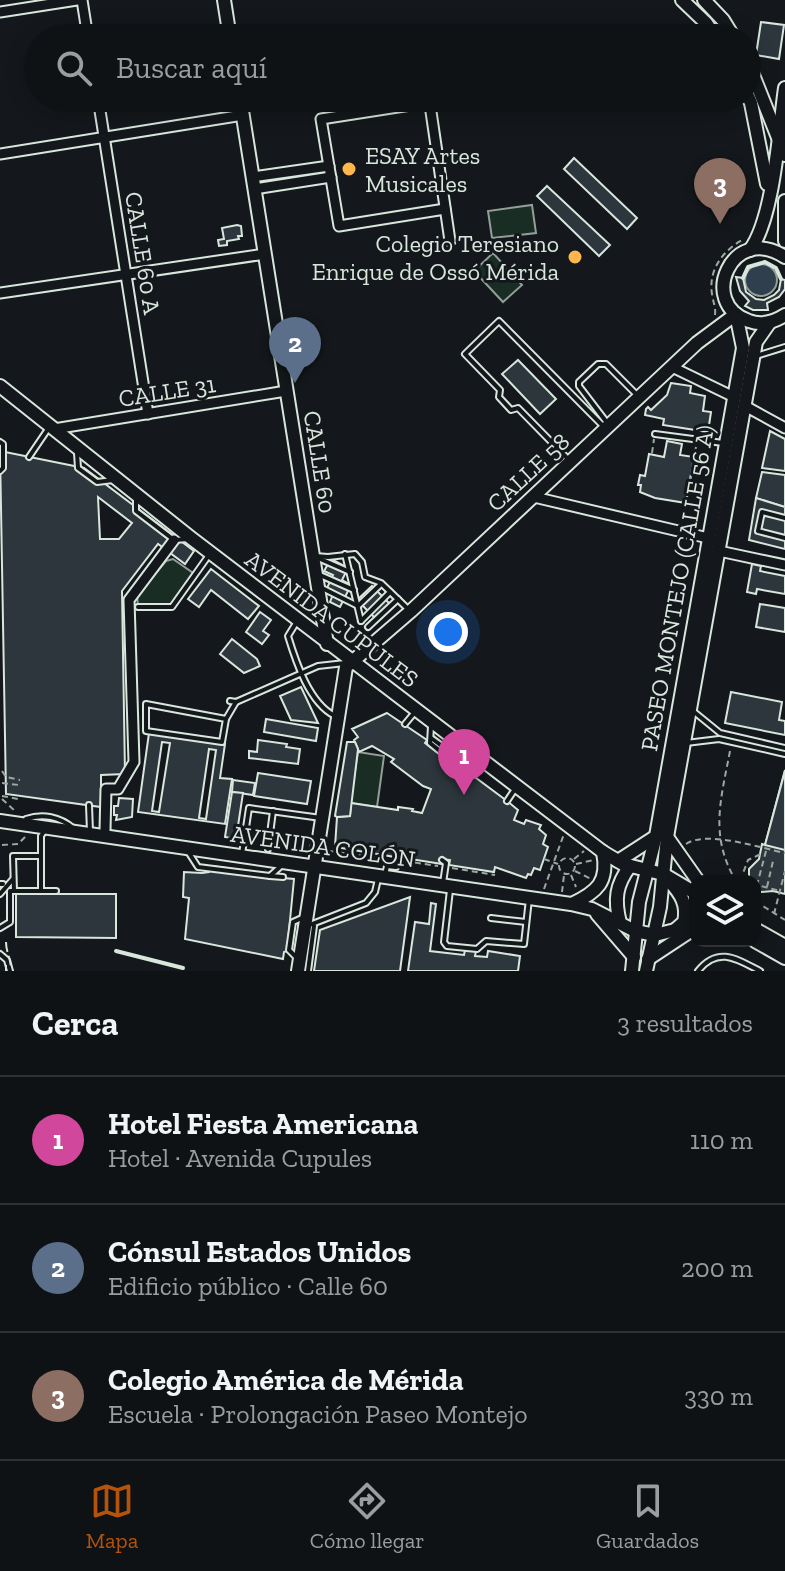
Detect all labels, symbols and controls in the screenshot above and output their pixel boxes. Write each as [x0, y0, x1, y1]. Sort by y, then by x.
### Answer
search box [24, 24, 761, 112]
icon: search [52, 46, 96, 90]
text: Buscar aquí [116, 50, 267, 86]
place label: ESAY Artes Musicales [365, 141, 480, 198]
pin: 3 [694, 158, 746, 224]
marker: ESAY Artes Musicales [340, 160, 358, 178]
street label: CALLE 60 A [119, 190, 167, 317]
place label: Colegio Teresiano Enrique de Ossó Mérida [312, 229, 559, 286]
marker: Colegio Teresiano Enrique de Ossó Mérida [566, 248, 584, 266]
pin: 2 [269, 317, 321, 383]
street label: CALLE 31 [116, 369, 218, 413]
street label: CALLE 60 [298, 409, 342, 515]
street label: PASEO MONTEJO (CALLE 56 A) [634, 423, 720, 753]
street label: CALLE 58 [481, 427, 575, 517]
street label: AVENIDA CUPULES [240, 544, 424, 694]
your location [428, 612, 468, 652]
pin: 1 [438, 729, 490, 795]
street label: AVENIDA COLÓN [229, 819, 417, 873]
map controls [689, 875, 761, 947]
button: layers [689, 875, 761, 947]
text: Cerca [32, 1003, 119, 1044]
text: 3 resultados [617, 1007, 753, 1039]
text: Hotel Fiesta Americana [108, 1106, 419, 1142]
text: 1 [53, 1124, 63, 1156]
text: 110 m [690, 1124, 753, 1156]
text: Hotel · Avenida Cupules [108, 1142, 372, 1174]
text: Cónsul Estados Unidos [108, 1234, 411, 1270]
text: 2 [51, 1252, 65, 1284]
text: 200 m [681, 1252, 753, 1284]
text: Edificio público · Calle 60 [108, 1270, 388, 1302]
text: Colegio América de Mérida [108, 1362, 464, 1398]
text: 3 [51, 1380, 65, 1412]
text: 330 m [684, 1380, 753, 1412]
text: Escuela · Prolongación Paseo Montejo [108, 1398, 528, 1430]
tab: Mapa [86, 1479, 138, 1554]
tab: Cómo llegar [310, 1479, 425, 1554]
tab: Guardados [596, 1479, 699, 1554]

